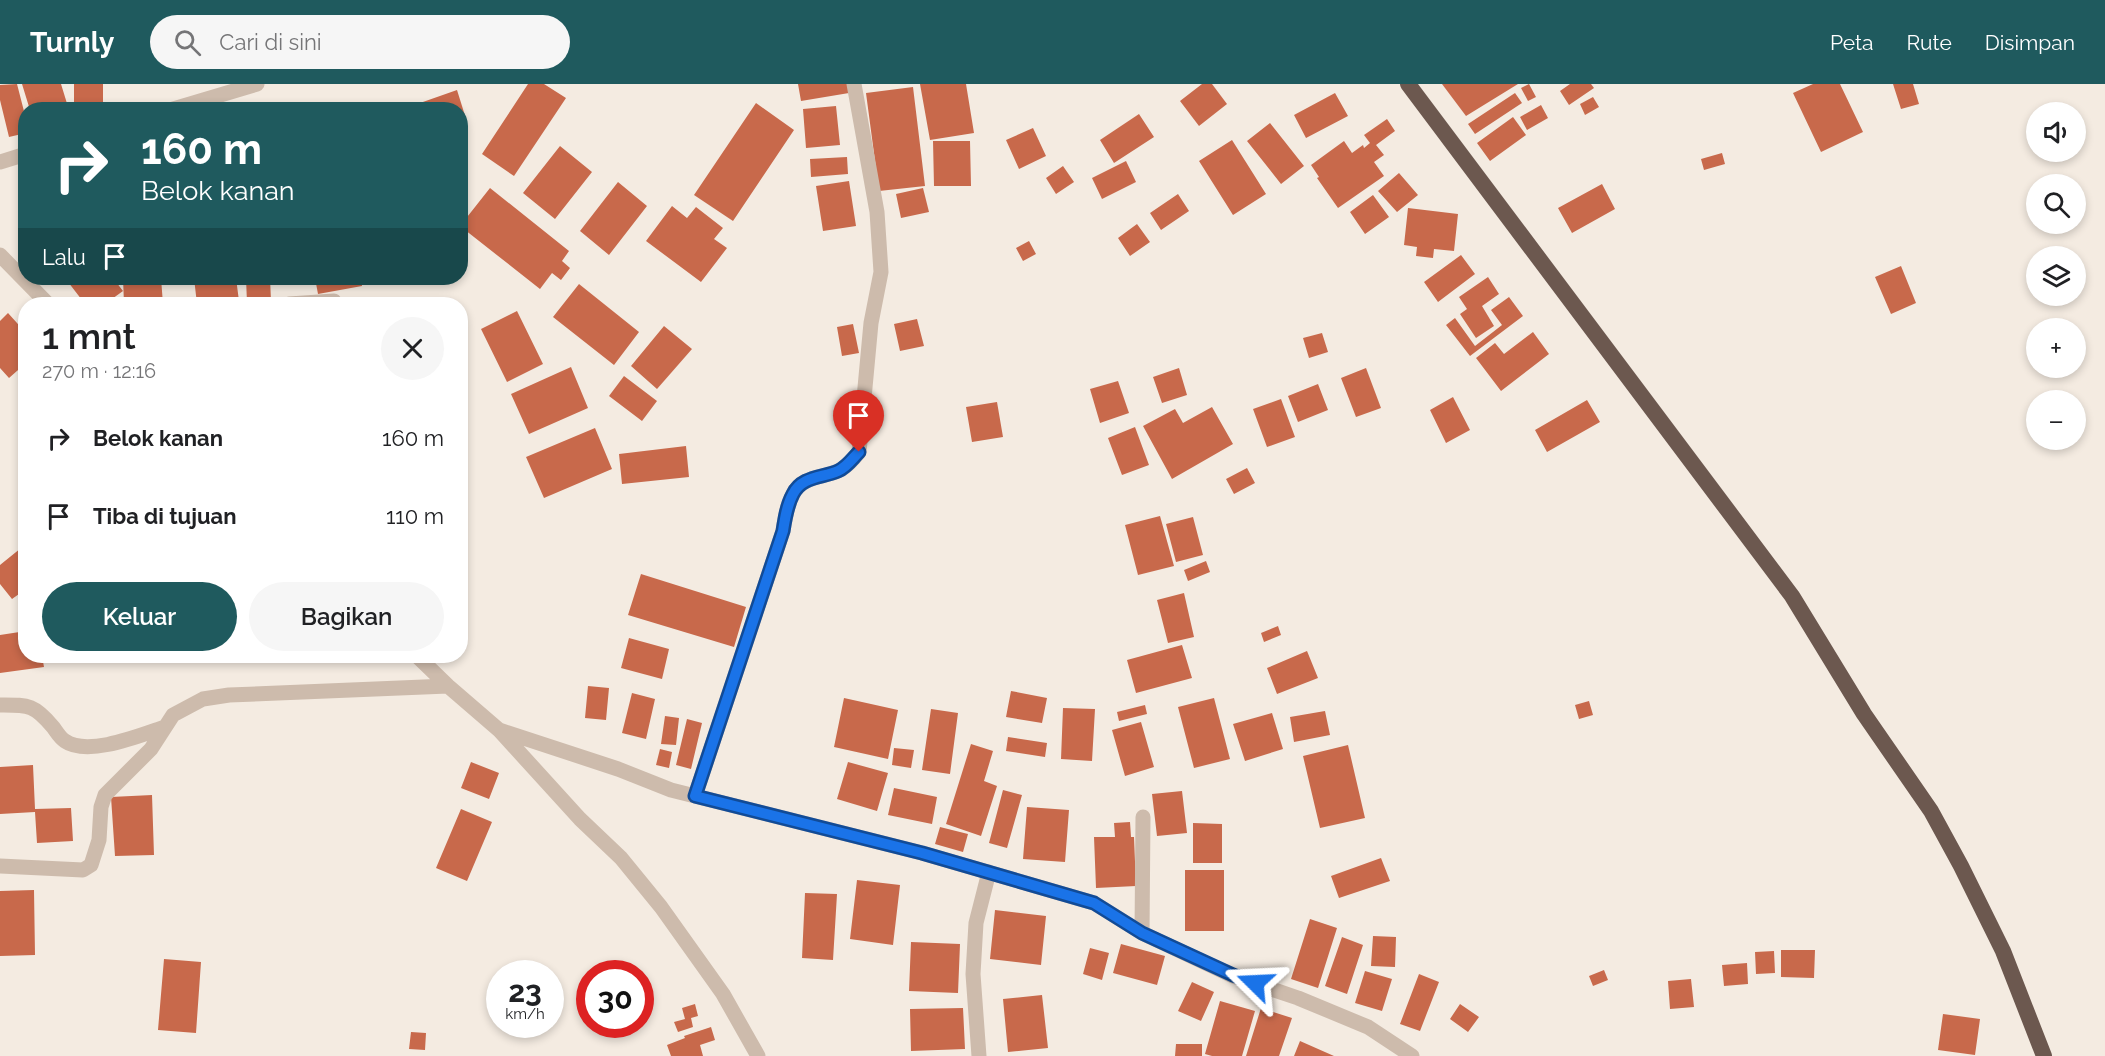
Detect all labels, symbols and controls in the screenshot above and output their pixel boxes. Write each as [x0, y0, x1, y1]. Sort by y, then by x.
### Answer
search box [150, 15, 570, 69]
text: Turnly [30, 26, 114, 59]
icon: search [171, 26, 204, 59]
text: Cari di sini [219, 29, 322, 55]
text: Peta [1830, 30, 1874, 55]
text: Rute [1907, 30, 1952, 55]
text: Disimpan [1985, 30, 2075, 55]
map controls [2026, 102, 2086, 450]
button: sound [2026, 102, 2086, 162]
text: 160 m [141, 125, 262, 174]
icon: right [42, 126, 120, 204]
button: search [2026, 174, 2086, 234]
text: Belok kanan [141, 175, 295, 206]
icon: arrive [98, 240, 131, 273]
text: Lalu [42, 244, 86, 270]
button: layers [2026, 246, 2086, 306]
text: 1 mnt [42, 315, 136, 357]
button: close [381, 317, 444, 380]
button: + [2026, 318, 2086, 378]
text: 270 m · 12:16 [42, 359, 156, 383]
pin [833, 390, 884, 452]
button: − [2026, 390, 2086, 450]
icon: arrive [842, 399, 875, 432]
icon: right [42, 422, 75, 455]
text: Belok kanan [93, 425, 223, 451]
text: 160 m [382, 425, 444, 451]
icon: arrive [42, 500, 75, 533]
text: Tiba di tujuan [93, 503, 236, 529]
text: 110 m [386, 503, 444, 529]
button: Keluar [42, 582, 237, 651]
button: Bagikan [249, 582, 444, 651]
position arrow [1223, 951, 1287, 1015]
speed limit sign: 30 [576, 960, 654, 1038]
text: 23 [508, 974, 542, 1009]
text: km/h [505, 1005, 545, 1023]

